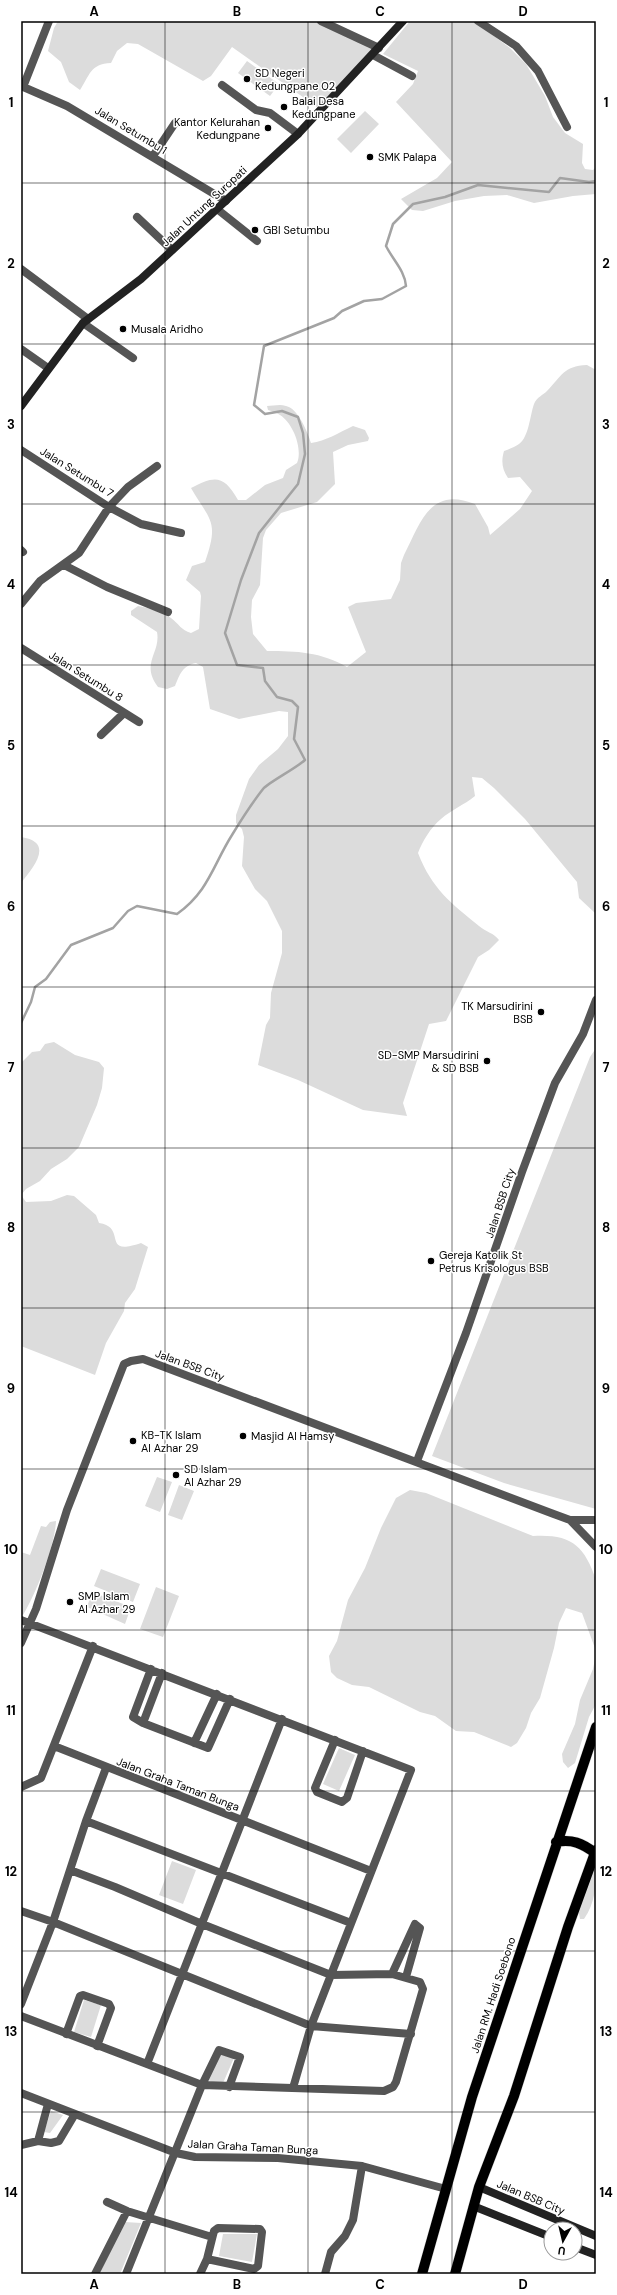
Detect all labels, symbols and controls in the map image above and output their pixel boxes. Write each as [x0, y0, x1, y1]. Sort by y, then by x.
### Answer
text: A [89, 3, 99, 20]
text: B [233, 3, 241, 20]
text: C [375, 3, 385, 20]
text: D [518, 3, 528, 20]
place label: SD Negeri Kedungpane 02 [255, 66, 335, 93]
marker: SD Negeri Kedungpane 02 [242, 74, 252, 84]
text: 1 [9, 94, 13, 111]
place label: Balai Desa Kedungpane [292, 94, 355, 121]
text: 1 [604, 94, 608, 111]
marker: Balai Desa Kedungpane [279, 102, 289, 112]
street label: Jalan Setumbu 1 [92, 103, 170, 157]
place label: Kantor Kelurahan Kedungpane [174, 115, 260, 142]
marker: Kantor Kelurahan Kedungpane [263, 123, 273, 133]
place label: SMK Palapa [378, 150, 436, 164]
marker: SMK Palapa [365, 152, 375, 162]
street label: Jalan Untung Suropati [158, 163, 250, 249]
place label: GBI Setumbu [263, 223, 330, 237]
marker: GBI Setumbu [250, 225, 260, 235]
text: 2 [7, 255, 15, 272]
text: 2 [602, 255, 610, 272]
place label: Musala Aridho [131, 322, 203, 336]
marker: Musala Aridho [118, 324, 128, 334]
text: 3 [7, 416, 15, 433]
text: 3 [602, 416, 610, 433]
street label: Jalan Setumbu 7 [38, 444, 116, 500]
text: 4 [7, 576, 15, 593]
text: 4 [602, 576, 610, 593]
street label: Jalan Setumbu 8 [46, 648, 126, 704]
text: 5 [7, 737, 15, 754]
text: 5 [602, 737, 610, 754]
text: 6 [7, 898, 15, 915]
text: 6 [602, 898, 610, 915]
place label: TK Marsudirini BSB [461, 999, 533, 1026]
marker: TK Marsudirini BSB [536, 1007, 546, 1017]
place label: SD-SMP Marsudirini & SD BSB [378, 1048, 479, 1075]
marker: SD-SMP Marsudirini & SD BSB [482, 1056, 492, 1066]
text: 7 [8, 1059, 15, 1076]
text: 7 [603, 1059, 610, 1076]
street label: Jalan BSB City [482, 1166, 518, 1240]
text: 8 [7, 1219, 15, 1236]
text: 8 [602, 1219, 610, 1236]
place label: Gereja Katolik St Petrus Krisologus BSB [439, 1248, 549, 1275]
marker: Gereja Katolik St Petrus Krisologus BSB [426, 1256, 436, 1266]
street label: Jalan BSB City [153, 1346, 227, 1384]
text: 9 [7, 1380, 15, 1397]
text: 9 [602, 1380, 610, 1397]
place label: KB-TK Islam Al Azhar 29 [141, 1428, 202, 1455]
place label: Masjid Al Hamsy [251, 1429, 334, 1443]
marker: Masjid Al Hamsy [238, 1431, 248, 1441]
marker: KB-TK Islam Al Azhar 29 [128, 1436, 138, 1446]
place label: SD Islam Al Azhar 29 [184, 1462, 242, 1489]
marker: SD Islam Al Azhar 29 [171, 1470, 181, 1480]
text: 10 [4, 1541, 18, 1558]
text: 10 [599, 1541, 613, 1558]
place label: SMP Islam Al Azhar 29 [78, 1589, 136, 1616]
marker: SMP Islam Al Azhar 29 [65, 1597, 75, 1607]
text: 11 [6, 1702, 16, 1719]
text: 11 [601, 1702, 611, 1719]
street label: Jalan Graha Taman Bunga [115, 1754, 241, 1814]
text: 12 [5, 1863, 17, 1880]
text: 12 [600, 1863, 612, 1880]
street label: Jalan RM. Hadi Soebono [468, 1935, 518, 2055]
text: 13 [5, 2023, 17, 2040]
text: 13 [600, 2023, 612, 2040]
street label: Jalan Graha Taman Bunga [187, 2137, 319, 2157]
street label: Jalan BSB City [495, 2176, 567, 2218]
text: 14 [4, 2184, 18, 2201]
text: 14 [599, 2184, 613, 2201]
north arrow [543, 2221, 583, 2261]
text: U [557, 2243, 566, 2258]
text: A [89, 2276, 99, 2293]
text: B [233, 2276, 241, 2293]
text: C [375, 2276, 385, 2293]
text: D [518, 2276, 528, 2293]

